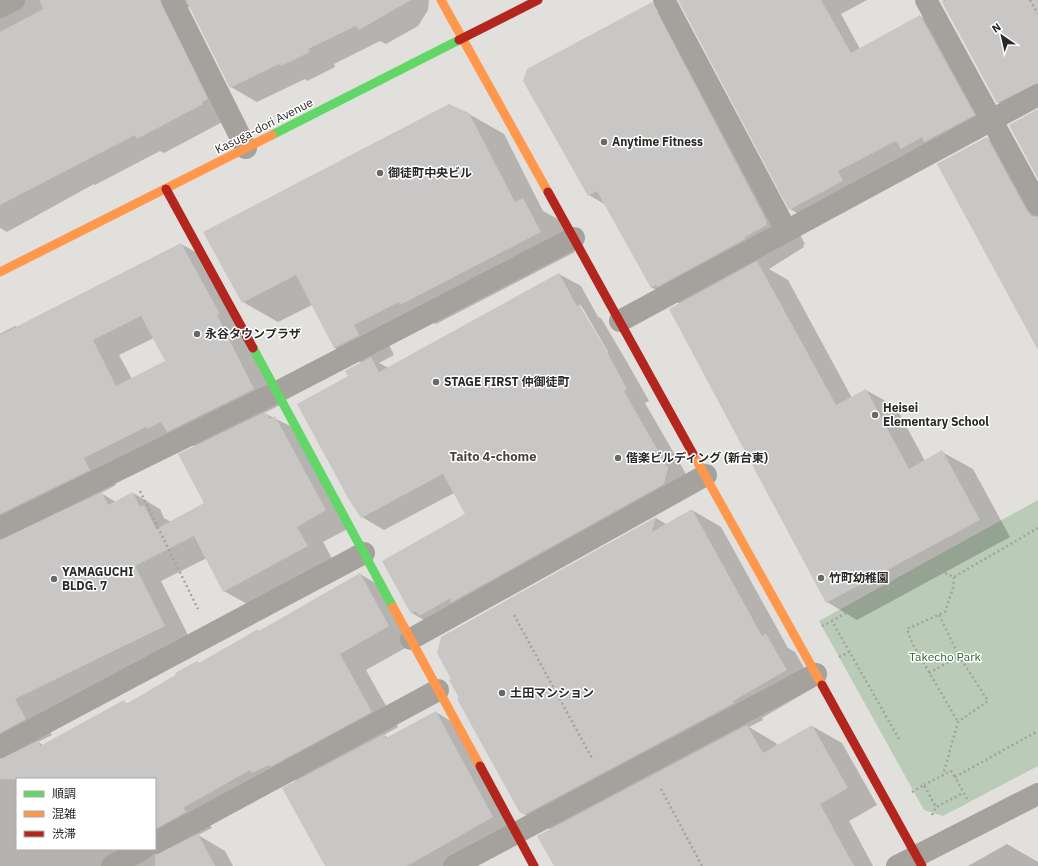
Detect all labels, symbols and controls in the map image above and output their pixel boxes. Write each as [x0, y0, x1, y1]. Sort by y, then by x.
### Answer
north arrow [982, 16, 1022, 56]
text: N [989, 20, 1004, 36]
street label: Kasuga-dori Avenue [212, 94, 316, 157]
place label: Anytime Fitness [612, 134, 703, 149]
marker: Anytime Fitness [599, 137, 609, 147]
place label: 御徒町中央ビル [388, 165, 472, 180]
marker: 御徒町中央ビル [375, 168, 385, 178]
place label: 永谷タウンプラザ [205, 326, 301, 341]
marker: 永谷タウンプラザ [192, 329, 202, 339]
place label: STAGE FIRST 仲御徒町 [444, 374, 569, 389]
marker: STAGE FIRST 仲御徒町 [431, 377, 441, 387]
place label: Heisei Elementary School [883, 400, 989, 429]
marker: Heisei Elementary School [870, 410, 880, 420]
district label: Taito 4-chome [449, 448, 537, 465]
place label: 偕楽ビルディング (新台東) [626, 450, 768, 465]
marker: 偕楽ビルディング (新台東) [613, 453, 623, 463]
place label: YAMAGUCHI BLDG. 7 [62, 564, 134, 593]
place label: 竹町幼稚園 [829, 570, 889, 585]
marker: 竹町幼稚園 [816, 573, 826, 583]
marker: YAMAGUCHI BLDG. 7 [49, 574, 59, 584]
park label: Takecho Park [909, 649, 982, 664]
place label: 土田マンション [510, 685, 594, 700]
marker: 土田マンション [497, 688, 507, 698]
legend [16, 778, 156, 850]
text: 順調 [52, 786, 76, 801]
text: 混雑 [52, 806, 76, 821]
text: 渋滞 [52, 826, 76, 841]

